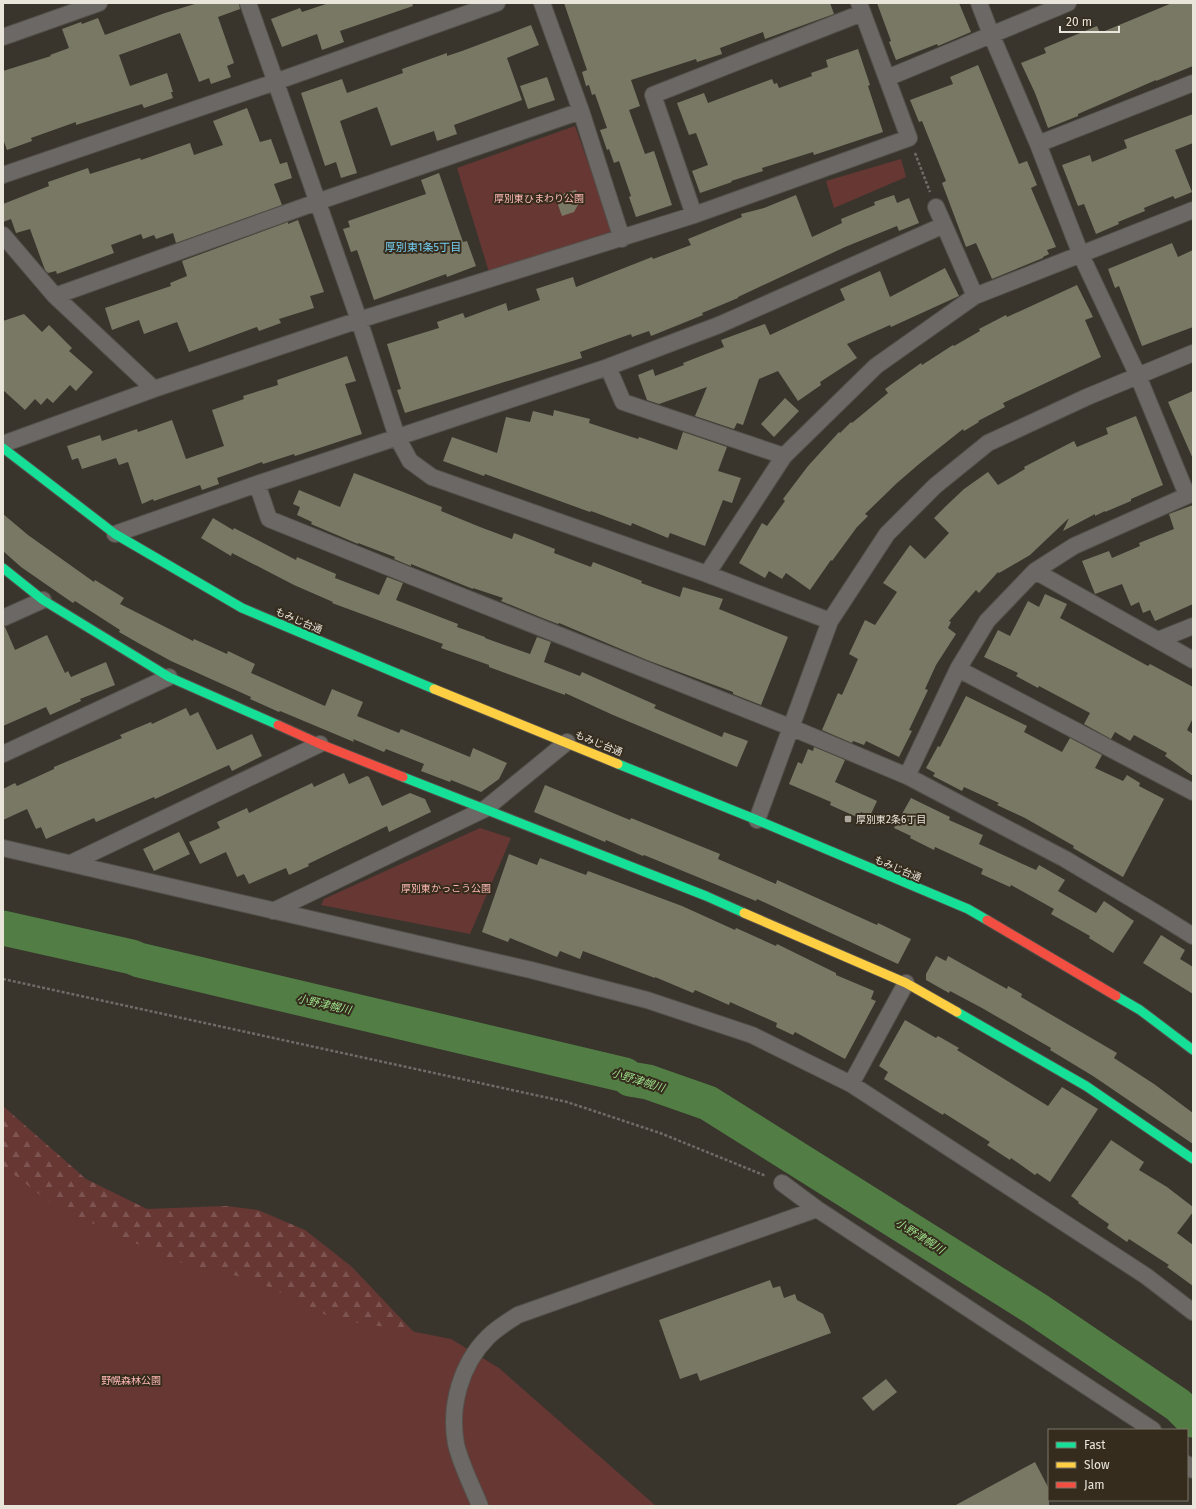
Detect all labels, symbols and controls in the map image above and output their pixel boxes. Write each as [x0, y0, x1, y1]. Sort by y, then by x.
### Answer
scale bar [1060, 8, 1119, 34]
text: 20 m [1066, 15, 1092, 29]
park label: 厚別東ひまわり公園 [494, 193, 584, 205]
district label: 厚別東1条5丁目 [385, 241, 461, 254]
street label: もみじ台通 [273, 606, 324, 636]
street label: もみじ台通 [573, 729, 624, 759]
marker: 厚別東2条6丁目 [843, 814, 853, 824]
place label: 厚別東2条6丁目 [856, 814, 926, 826]
street label: もみじ台通 [872, 854, 923, 884]
park label: 厚別東かっこう公園 [401, 883, 491, 895]
water label: 小野津幌川 [296, 992, 353, 1017]
water label: 小野津幌川 [610, 1066, 667, 1095]
water label: 小野津幌川 [893, 1216, 947, 1257]
park label: 野幌森林公園 [101, 1375, 161, 1387]
legend [1048, 1429, 1188, 1501]
text: Fast [1084, 1438, 1106, 1452]
text: Slow [1084, 1458, 1110, 1472]
text: Jam [1084, 1478, 1104, 1492]

